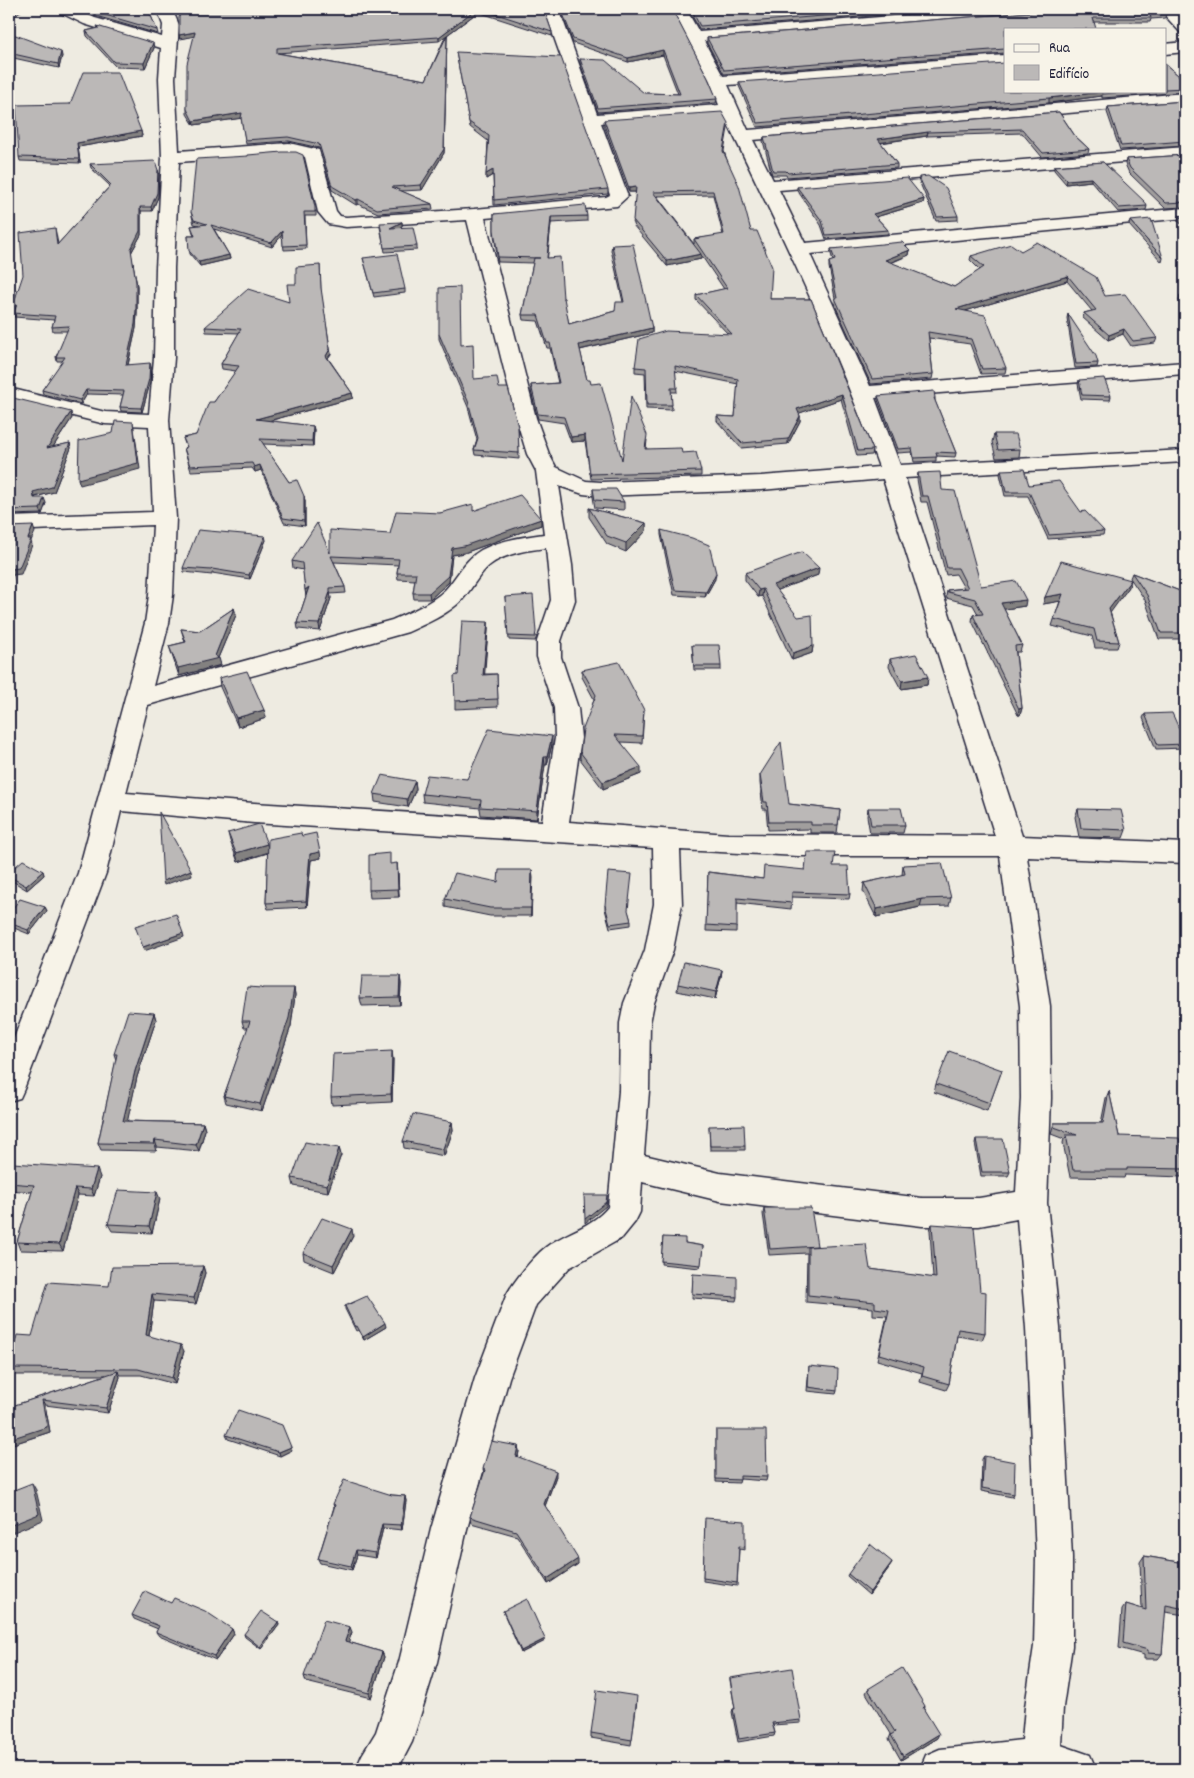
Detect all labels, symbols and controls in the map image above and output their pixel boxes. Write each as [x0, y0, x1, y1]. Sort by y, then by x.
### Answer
legend [1004, 28, 1166, 92]
text: Rua [1049, 38, 1071, 60]
text: Edifício [1049, 64, 1089, 86]

